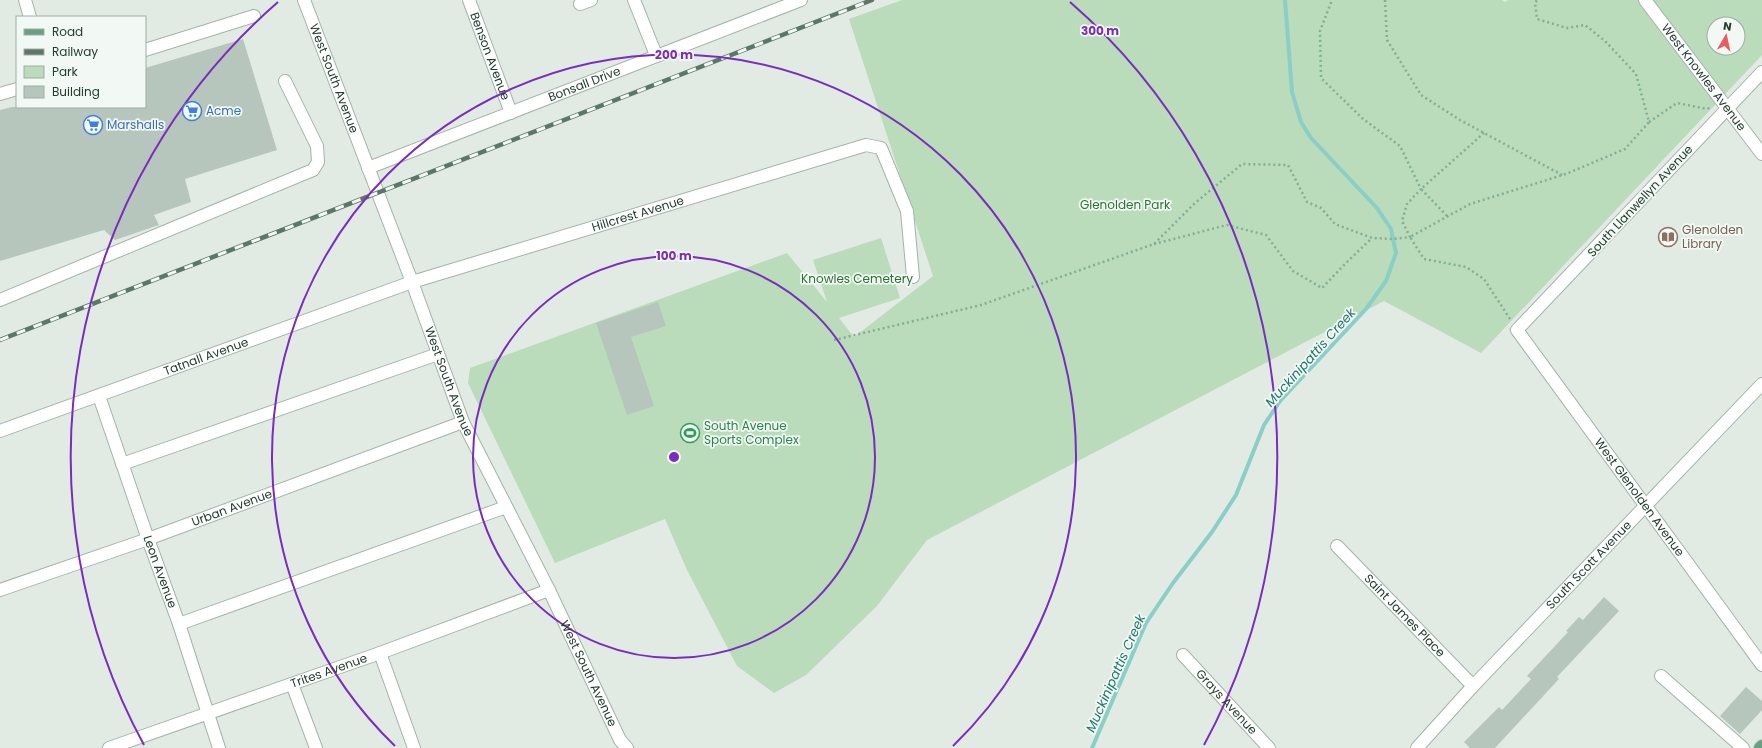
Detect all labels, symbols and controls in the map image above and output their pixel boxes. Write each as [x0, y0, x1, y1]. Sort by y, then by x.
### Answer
street label: Benson Avenue [466, 10, 514, 102]
legend [16, 16, 146, 108]
north arrow [1706, 16, 1746, 56]
text: N [1722, 18, 1733, 35]
street label: West Knowles Avenue [1658, 20, 1750, 134]
street label: West South Avenue [306, 21, 363, 135]
text: 300 m [1081, 22, 1119, 39]
text: Road [52, 23, 83, 40]
text: Railway [52, 43, 98, 60]
text: 200 m [655, 46, 693, 63]
street label: Bonsall Drive [545, 62, 623, 105]
text: Park [52, 63, 79, 80]
text: Building [52, 83, 100, 100]
supermarket icon: Acme [181, 100, 203, 122]
place label: Acme [206, 102, 241, 119]
supermarket icon: Marshalls [82, 114, 104, 136]
place label: Marshalls [107, 116, 164, 133]
street label: South Llanwellyn Avenue [1583, 141, 1696, 260]
street label: Hillcrest Avenue [590, 191, 686, 235]
park label: Glenolden Park [1080, 196, 1171, 213]
place label: Glenolden Library [1682, 221, 1743, 252]
library icon: Glenolden Library [1657, 226, 1679, 248]
text: 100 m [656, 247, 692, 264]
park label: Knowles Cemetery [801, 270, 913, 287]
water label: Muckinipattis Creek [1261, 303, 1361, 411]
street label: West South Avenue [421, 324, 478, 439]
street label: Tatnall Avenue [161, 333, 251, 379]
place label: South Avenue Sports Complex [704, 417, 799, 448]
sports icon: South Avenue Sports Complex [679, 422, 701, 444]
street label: West Glenolden Avenue [1591, 434, 1689, 560]
centre of rings [667, 450, 681, 464]
street label: Urban Avenue [189, 485, 274, 530]
street label: South Scott Avenue [1542, 517, 1635, 613]
street label: Leon Avenue [139, 533, 181, 610]
street label: Saint James Place [1361, 570, 1449, 661]
water label: Muckinipattis Creek [1081, 610, 1151, 735]
street label: West South Avenue [556, 617, 621, 729]
street label: Trites Avenue [288, 649, 369, 692]
street label: Grays Avenue [1192, 665, 1261, 738]

